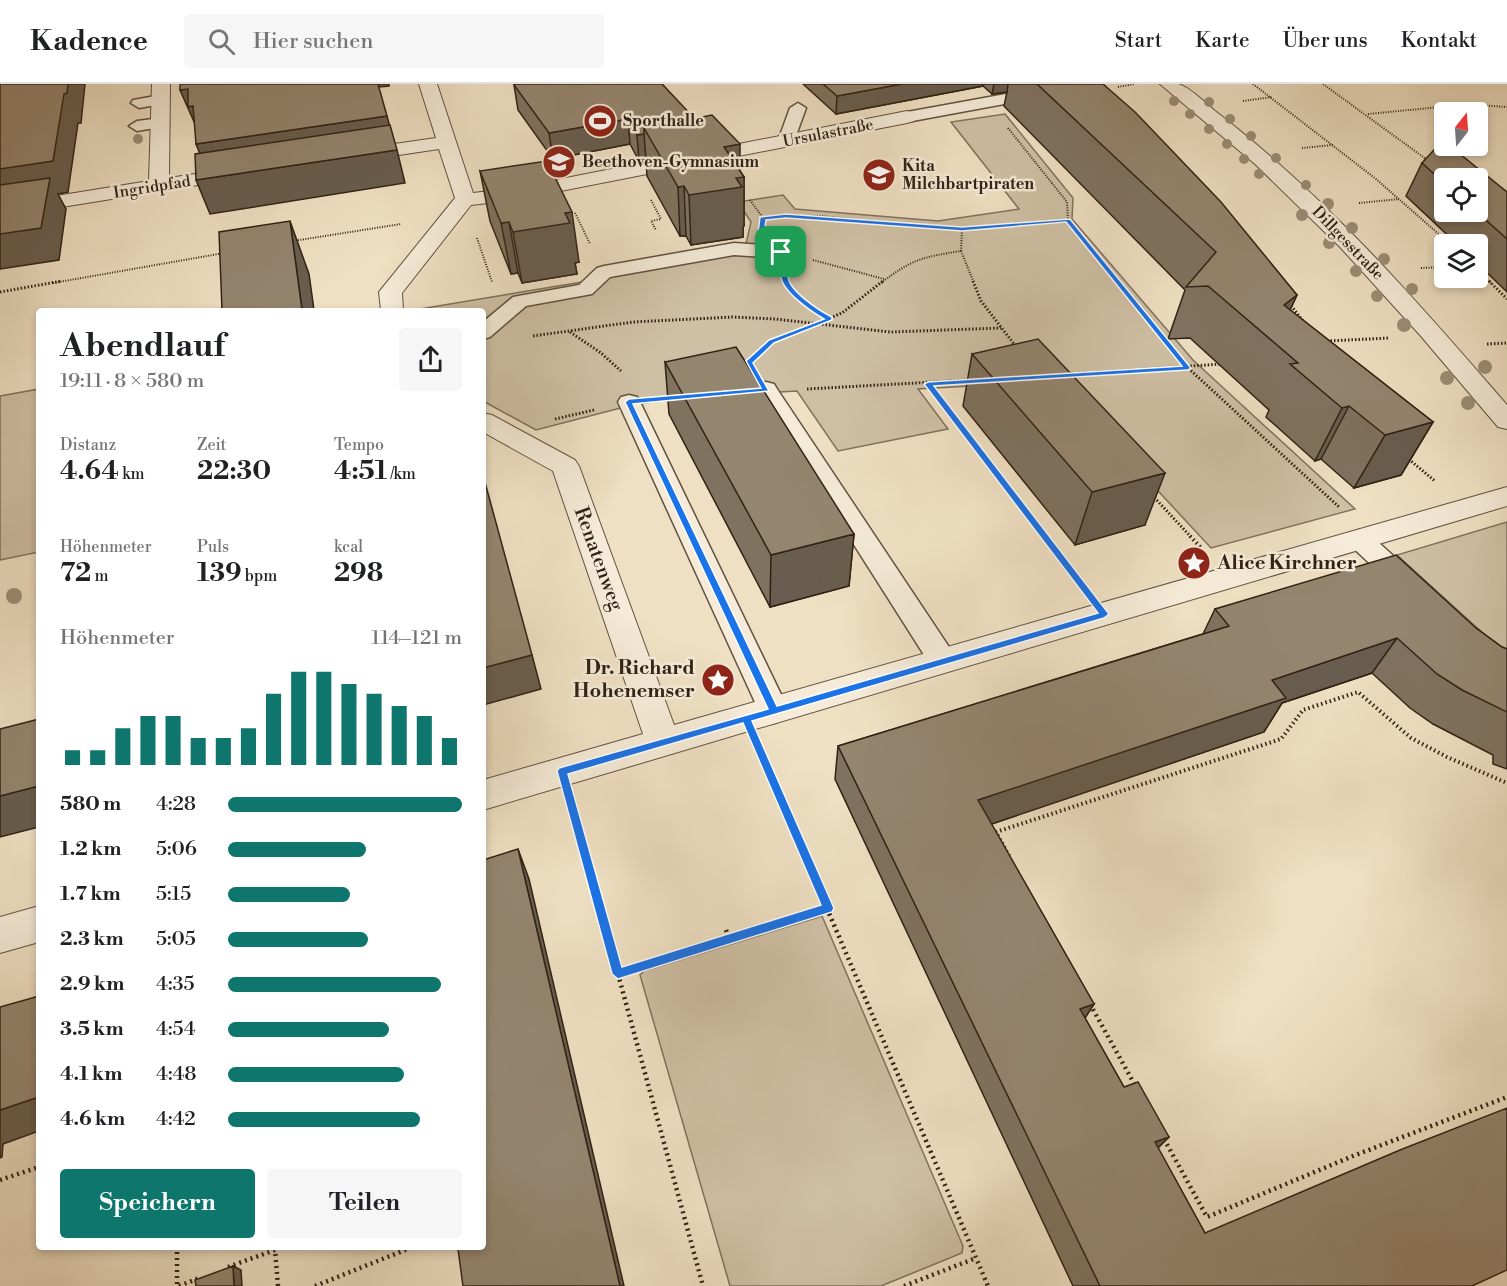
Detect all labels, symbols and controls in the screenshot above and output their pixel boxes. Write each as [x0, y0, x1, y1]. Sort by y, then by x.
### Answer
search box [184, 14, 604, 68]
text: Kadence [30, 24, 148, 59]
icon: search [205, 25, 238, 58]
text: Hier suchen [253, 28, 373, 55]
text: Start [1115, 28, 1162, 54]
text: Karte [1195, 28, 1250, 54]
text: Über uns [1283, 28, 1368, 54]
text: Kontakt [1401, 28, 1477, 54]
north arrow [1434, 102, 1488, 156]
map controls [1434, 102, 1488, 288]
sports icon: Sporthalle [582, 103, 618, 139]
place label: Sporthalle [623, 111, 704, 131]
street label: Ursulastraße [781, 114, 875, 152]
school or university icon: Beethoven-Gymnasium [541, 144, 577, 180]
place label: Beethoven-Gymnasium [582, 152, 760, 172]
place label: Kita Milchbartpiraten [902, 156, 1034, 194]
school or university icon: Kita Milchbartpiraten [861, 157, 897, 193]
button: locate [1434, 168, 1488, 222]
street label: Ingridpfad [112, 171, 192, 203]
street label: Dillgesstraße [1308, 202, 1388, 284]
pin [755, 226, 806, 277]
button: layers [1434, 234, 1488, 288]
icon: arrive [764, 235, 797, 268]
text: Abendlauf [60, 326, 225, 367]
button: share [399, 328, 462, 391]
text: 19:11 · 8 × 580 m [60, 369, 204, 394]
text: Distanz [60, 435, 116, 455]
text: Zeit [197, 435, 226, 455]
text: Tempo [334, 435, 384, 455]
text: 4.64 [60, 455, 119, 487]
text: 22:30 [197, 455, 271, 487]
text: 4:51 [334, 455, 387, 487]
text: km [119, 464, 145, 484]
text: /km [387, 464, 416, 484]
street label: Renatenweg [568, 504, 629, 615]
text: Höhenmeter [60, 537, 152, 557]
text: Puls [197, 537, 229, 557]
text: kcal [334, 537, 363, 557]
place icon: Alice Kirchner [1176, 545, 1212, 581]
place label: Alice Kirchner [1216, 551, 1357, 576]
text: 72 [60, 557, 91, 589]
text: 139 [197, 557, 242, 589]
text: 298 [334, 557, 383, 589]
text: m [91, 566, 109, 586]
text: bpm [242, 566, 277, 586]
text: Höhenmeter [60, 626, 174, 651]
text: 114–121 m [371, 626, 462, 651]
place label: Dr. Richard Hohenemser [573, 656, 695, 704]
place icon: Dr. Richard Hohenemser [700, 662, 736, 698]
text: 580 m [60, 792, 121, 817]
text: 4:28 [156, 792, 196, 817]
text: 1.2 km [60, 837, 122, 862]
text: 5:06 [156, 837, 197, 862]
text: 1.7 km [60, 882, 121, 907]
text: 5:15 [156, 882, 191, 907]
text: 2.3 km [60, 927, 124, 952]
text: 5:05 [156, 927, 196, 952]
text: 2.9 km [60, 972, 124, 997]
text: 4:35 [156, 972, 194, 997]
text: 3.5 km [60, 1017, 124, 1042]
text: 4:54 [156, 1017, 196, 1042]
text: 4.1 km [60, 1062, 122, 1087]
text: 4:48 [156, 1062, 197, 1087]
text: 4.6 km [60, 1107, 125, 1132]
text: 4:42 [156, 1107, 196, 1132]
button: Speichern [60, 1169, 255, 1238]
button: Teilen [267, 1169, 462, 1238]

